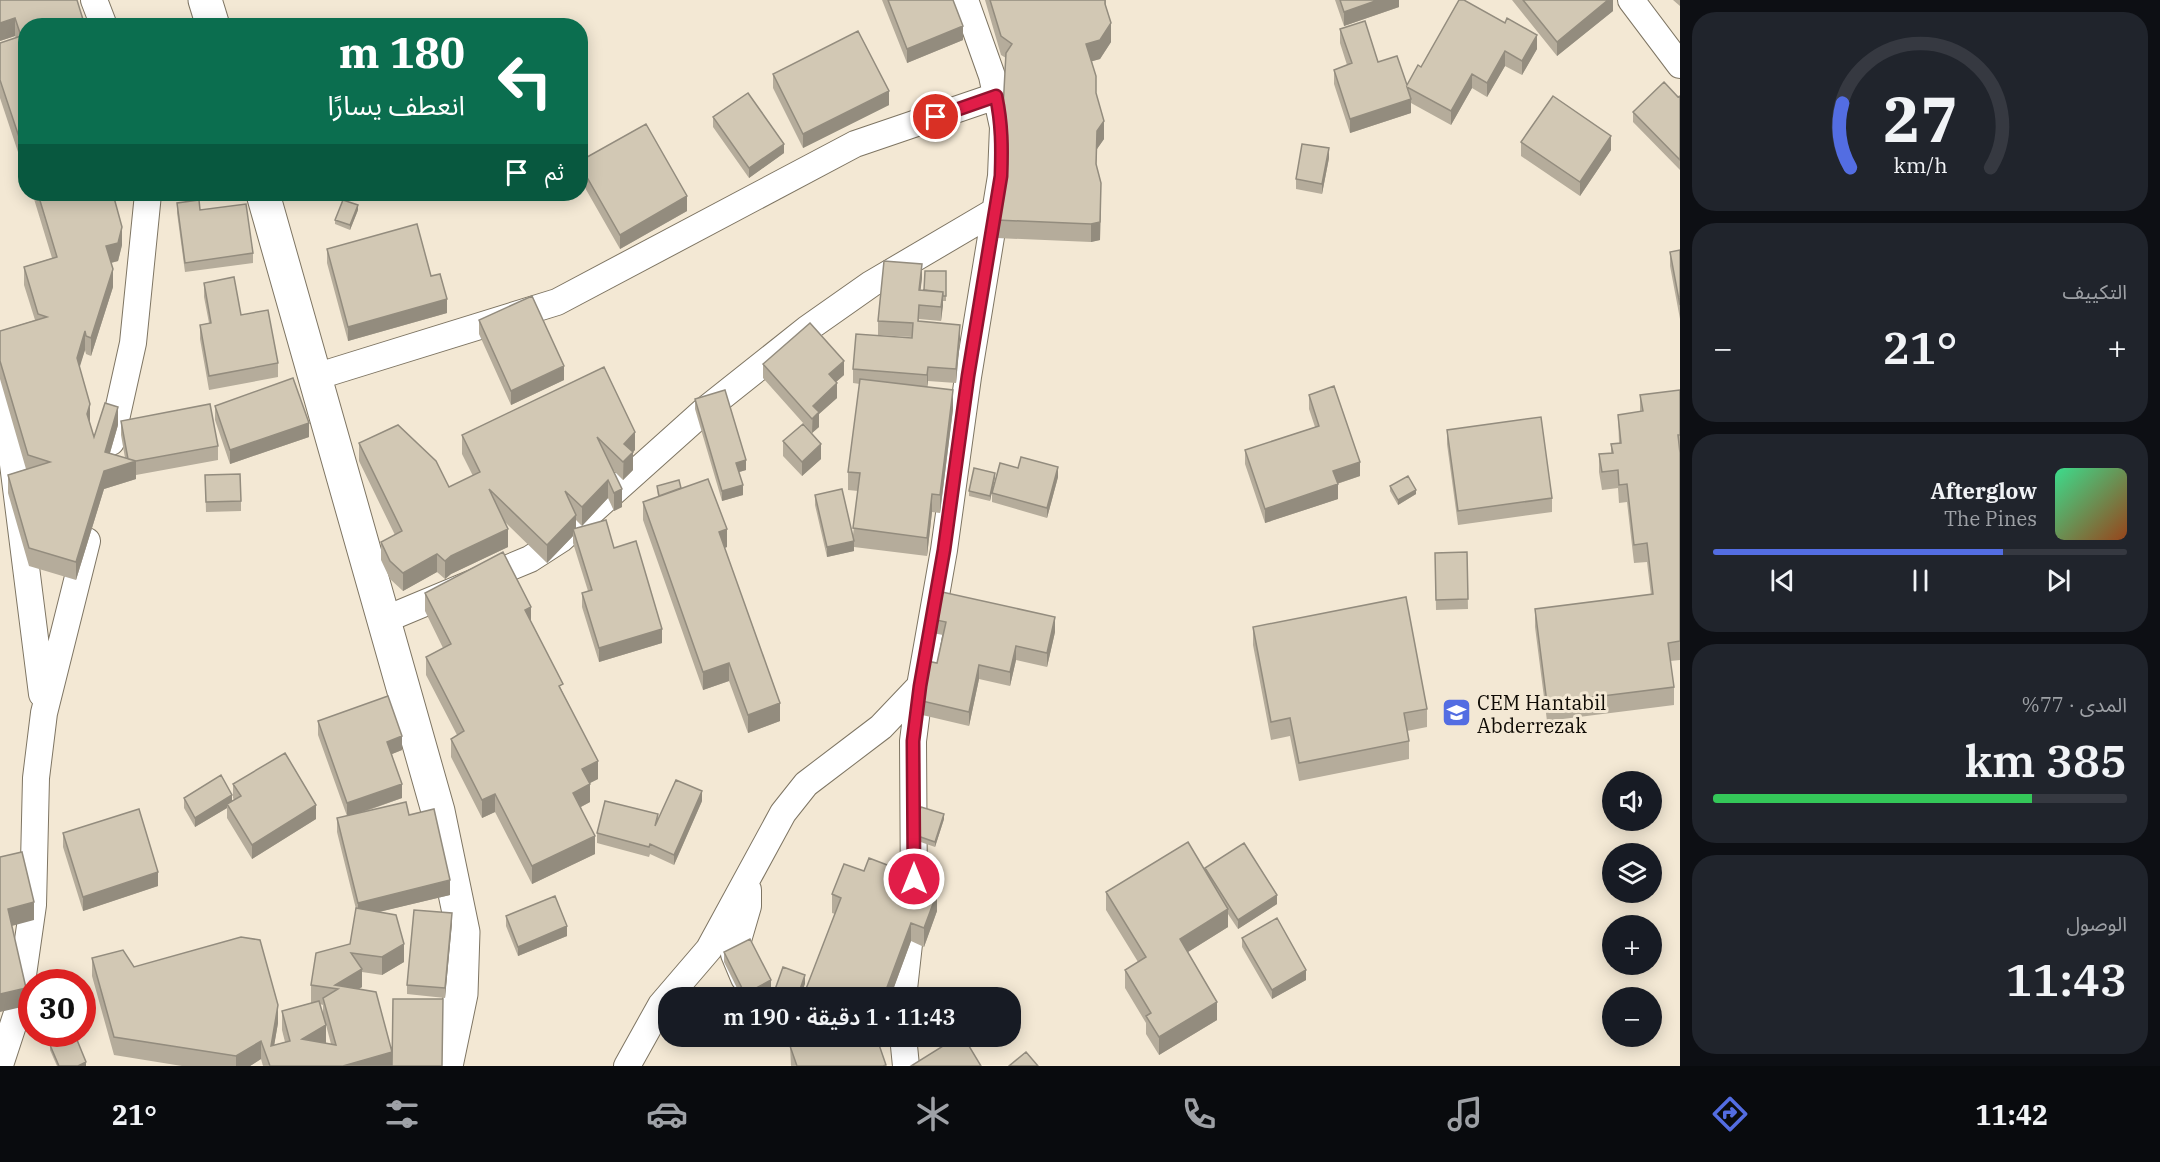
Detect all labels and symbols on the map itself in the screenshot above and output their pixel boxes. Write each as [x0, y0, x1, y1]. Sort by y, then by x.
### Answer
pin [910, 91, 961, 142]
place label: CEM Hantabil Abderrezak [1477, 689, 1606, 739]
school or university icon: CEM Hantabil Abderrezak [1440, 697, 1472, 729]
position arrow [882, 847, 946, 911]
speed limit sign: 30 [18, 969, 96, 1047]

